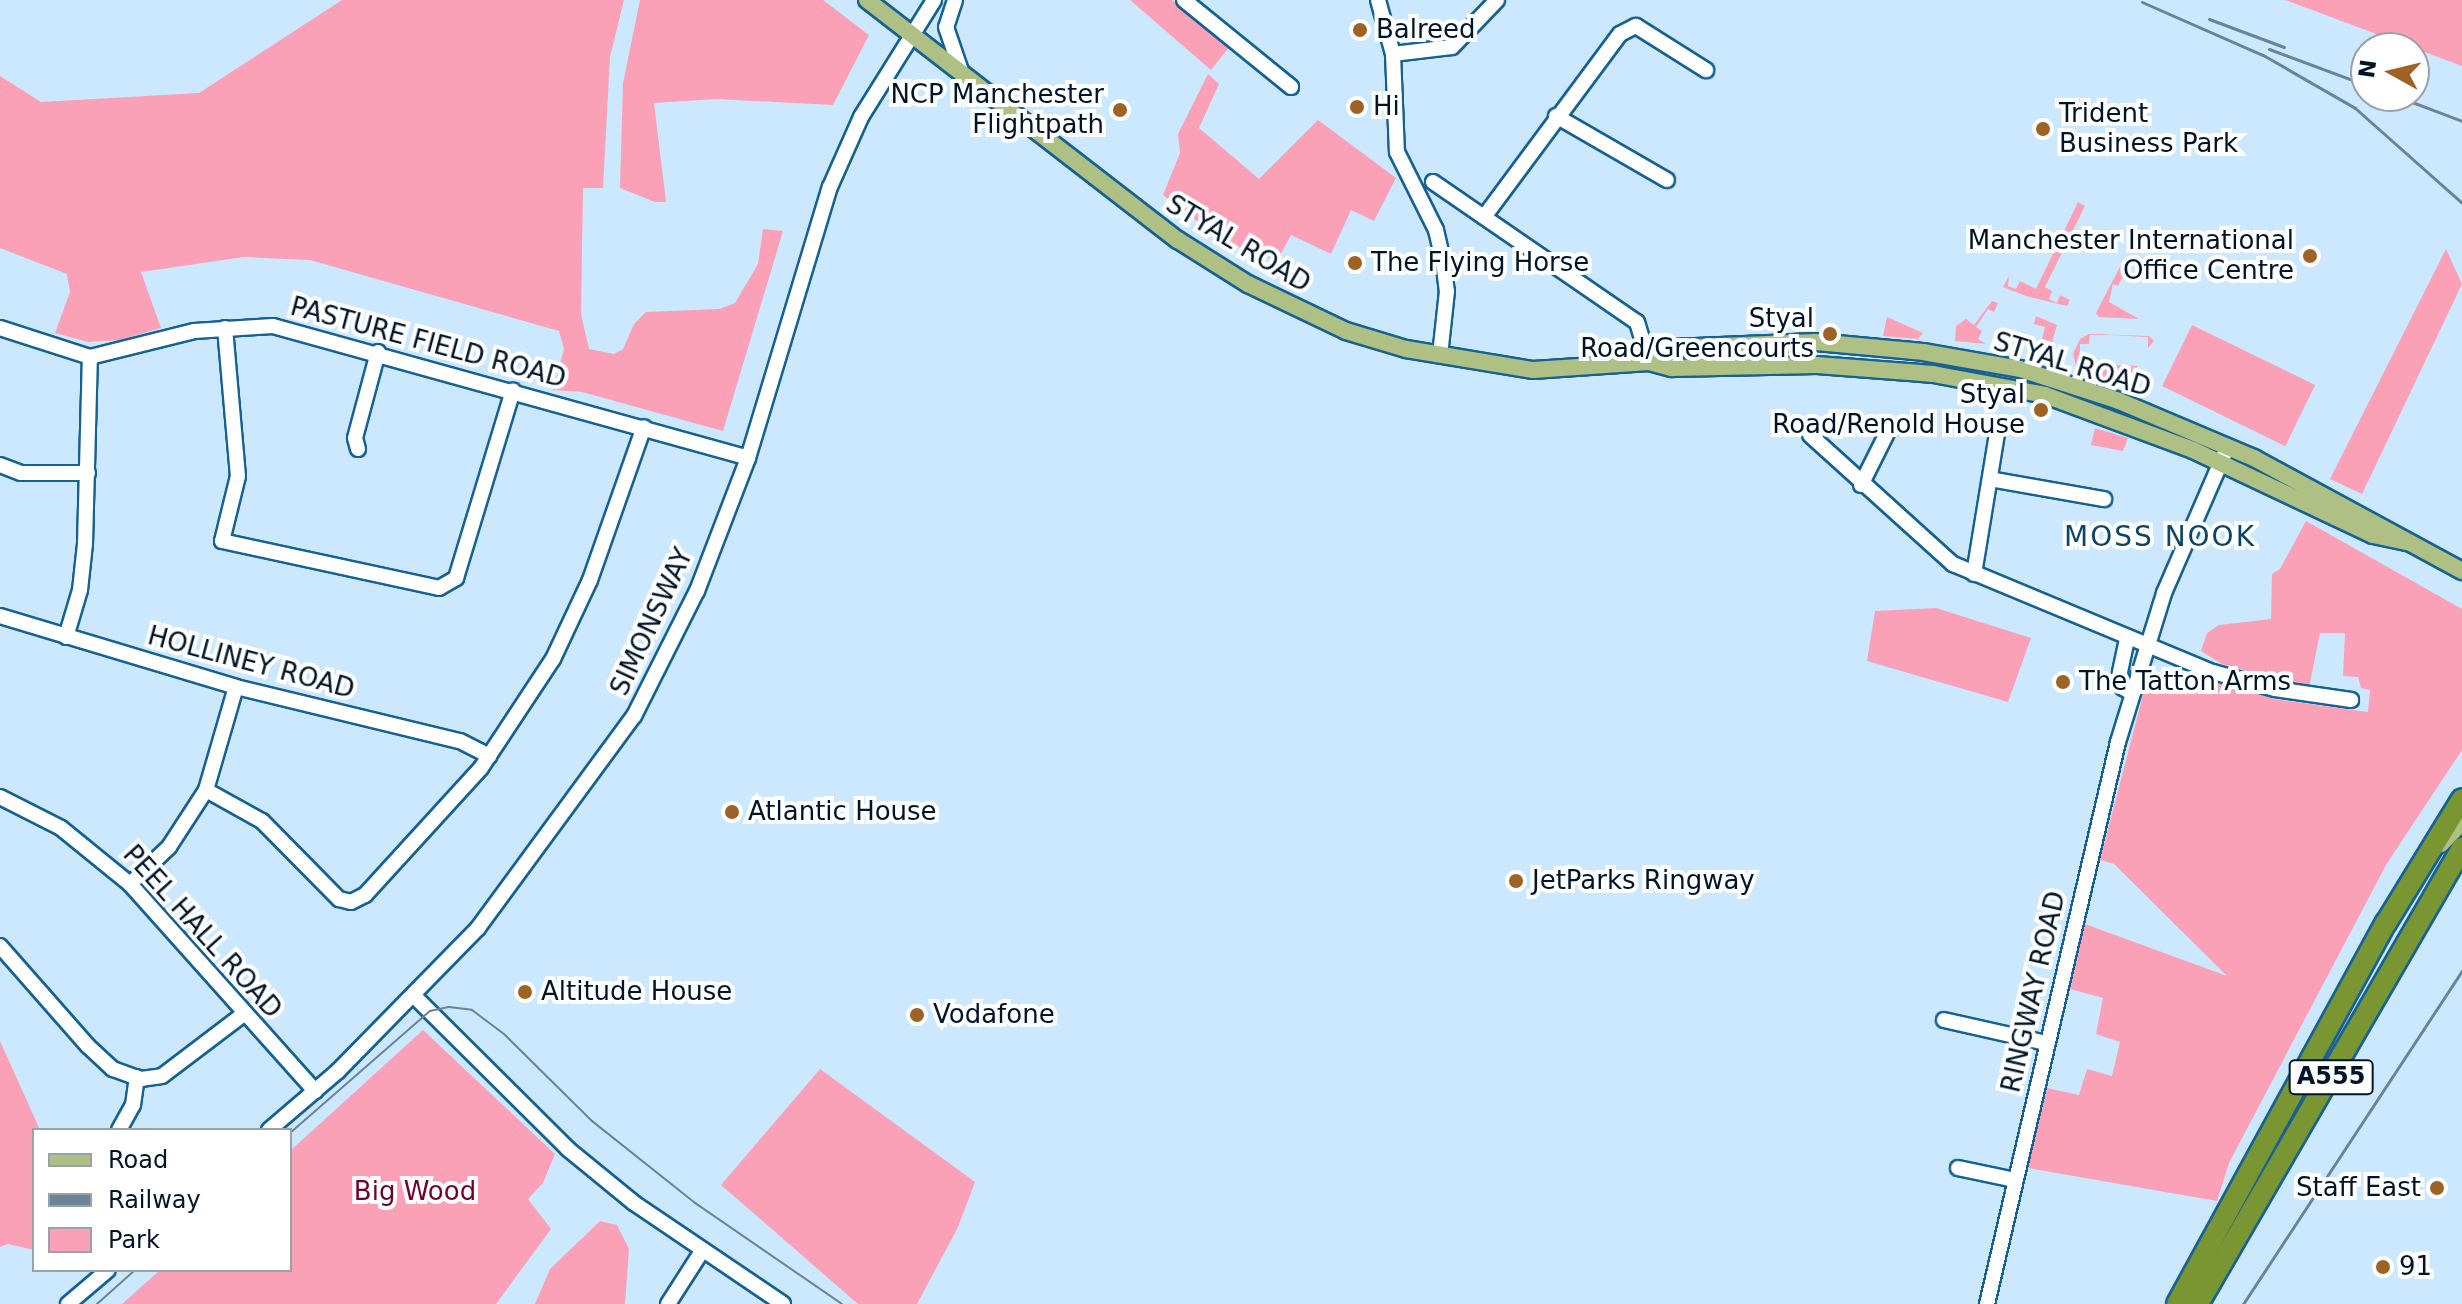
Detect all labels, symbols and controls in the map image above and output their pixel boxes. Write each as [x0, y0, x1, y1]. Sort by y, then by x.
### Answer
place label: Balreed [1376, 14, 1476, 46]
marker: Balreed [1351, 21, 1369, 39]
north arrow [2350, 32, 2430, 112]
text: N [2354, 58, 2381, 80]
place label: NCP Manchester Flightpath [890, 79, 1104, 140]
place label: Hi [1373, 91, 1400, 123]
marker: Hi [1348, 98, 1366, 116]
place label: Trident Business Park [2059, 98, 2238, 160]
marker: NCP Manchester Flightpath [1111, 101, 1129, 119]
marker: Trident Business Park [2034, 120, 2052, 138]
street label: STYAL ROAD [1160, 189, 1316, 299]
place label: Manchester International Office Centre [1968, 225, 2294, 286]
place label: The Flying Horse [1371, 247, 1589, 279]
marker: Manchester International Office Centre [2301, 247, 2319, 265]
marker: The Flying Horse [1346, 254, 1364, 272]
street label: PASTURE FIELD ROAD [287, 291, 569, 395]
place label: Styal Road/Greencourts [1580, 303, 1814, 364]
marker: Styal Road/Greencourts [1821, 325, 1839, 343]
street label: STYAL ROAD [1990, 326, 2154, 404]
place label: Styal Road/Renold House [1772, 379, 2025, 440]
marker: Styal Road/Renold House [2032, 401, 2050, 419]
district label: MOSS NOOK [2064, 520, 2256, 554]
street label: SIMONSWAY [604, 543, 700, 701]
street label: HOLLINEY ROAD [144, 620, 358, 706]
place label: The Tatton Arms [2079, 666, 2291, 698]
marker: The Tatton Arms [2054, 673, 2072, 691]
place label: Atlantic House [748, 796, 937, 828]
marker: Atlantic House [723, 803, 741, 821]
street label: PEEL HALL ROAD [116, 839, 288, 1025]
place label: JetParks Ringway [1532, 865, 1755, 897]
marker: JetParks Ringway [1507, 872, 1525, 890]
street label: RINGWAY ROAD [1996, 888, 2072, 1096]
place label: Altitude House [541, 976, 732, 1008]
marker: Altitude House [516, 983, 534, 1001]
place label: Vodafone [933, 999, 1055, 1031]
marker: Vodafone [908, 1006, 926, 1024]
road number: A555 [2287, 1057, 2375, 1097]
legend [32, 1128, 292, 1272]
text: Road [108, 1146, 168, 1174]
place label: Staff East [2296, 1172, 2421, 1204]
park label: Big Wood [354, 1176, 476, 1208]
marker: Staff East [2428, 1179, 2446, 1197]
text: Railway [108, 1186, 201, 1214]
text: Park [108, 1226, 160, 1254]
place label: 91 [2399, 1251, 2432, 1283]
marker: 91 [2374, 1258, 2392, 1276]

